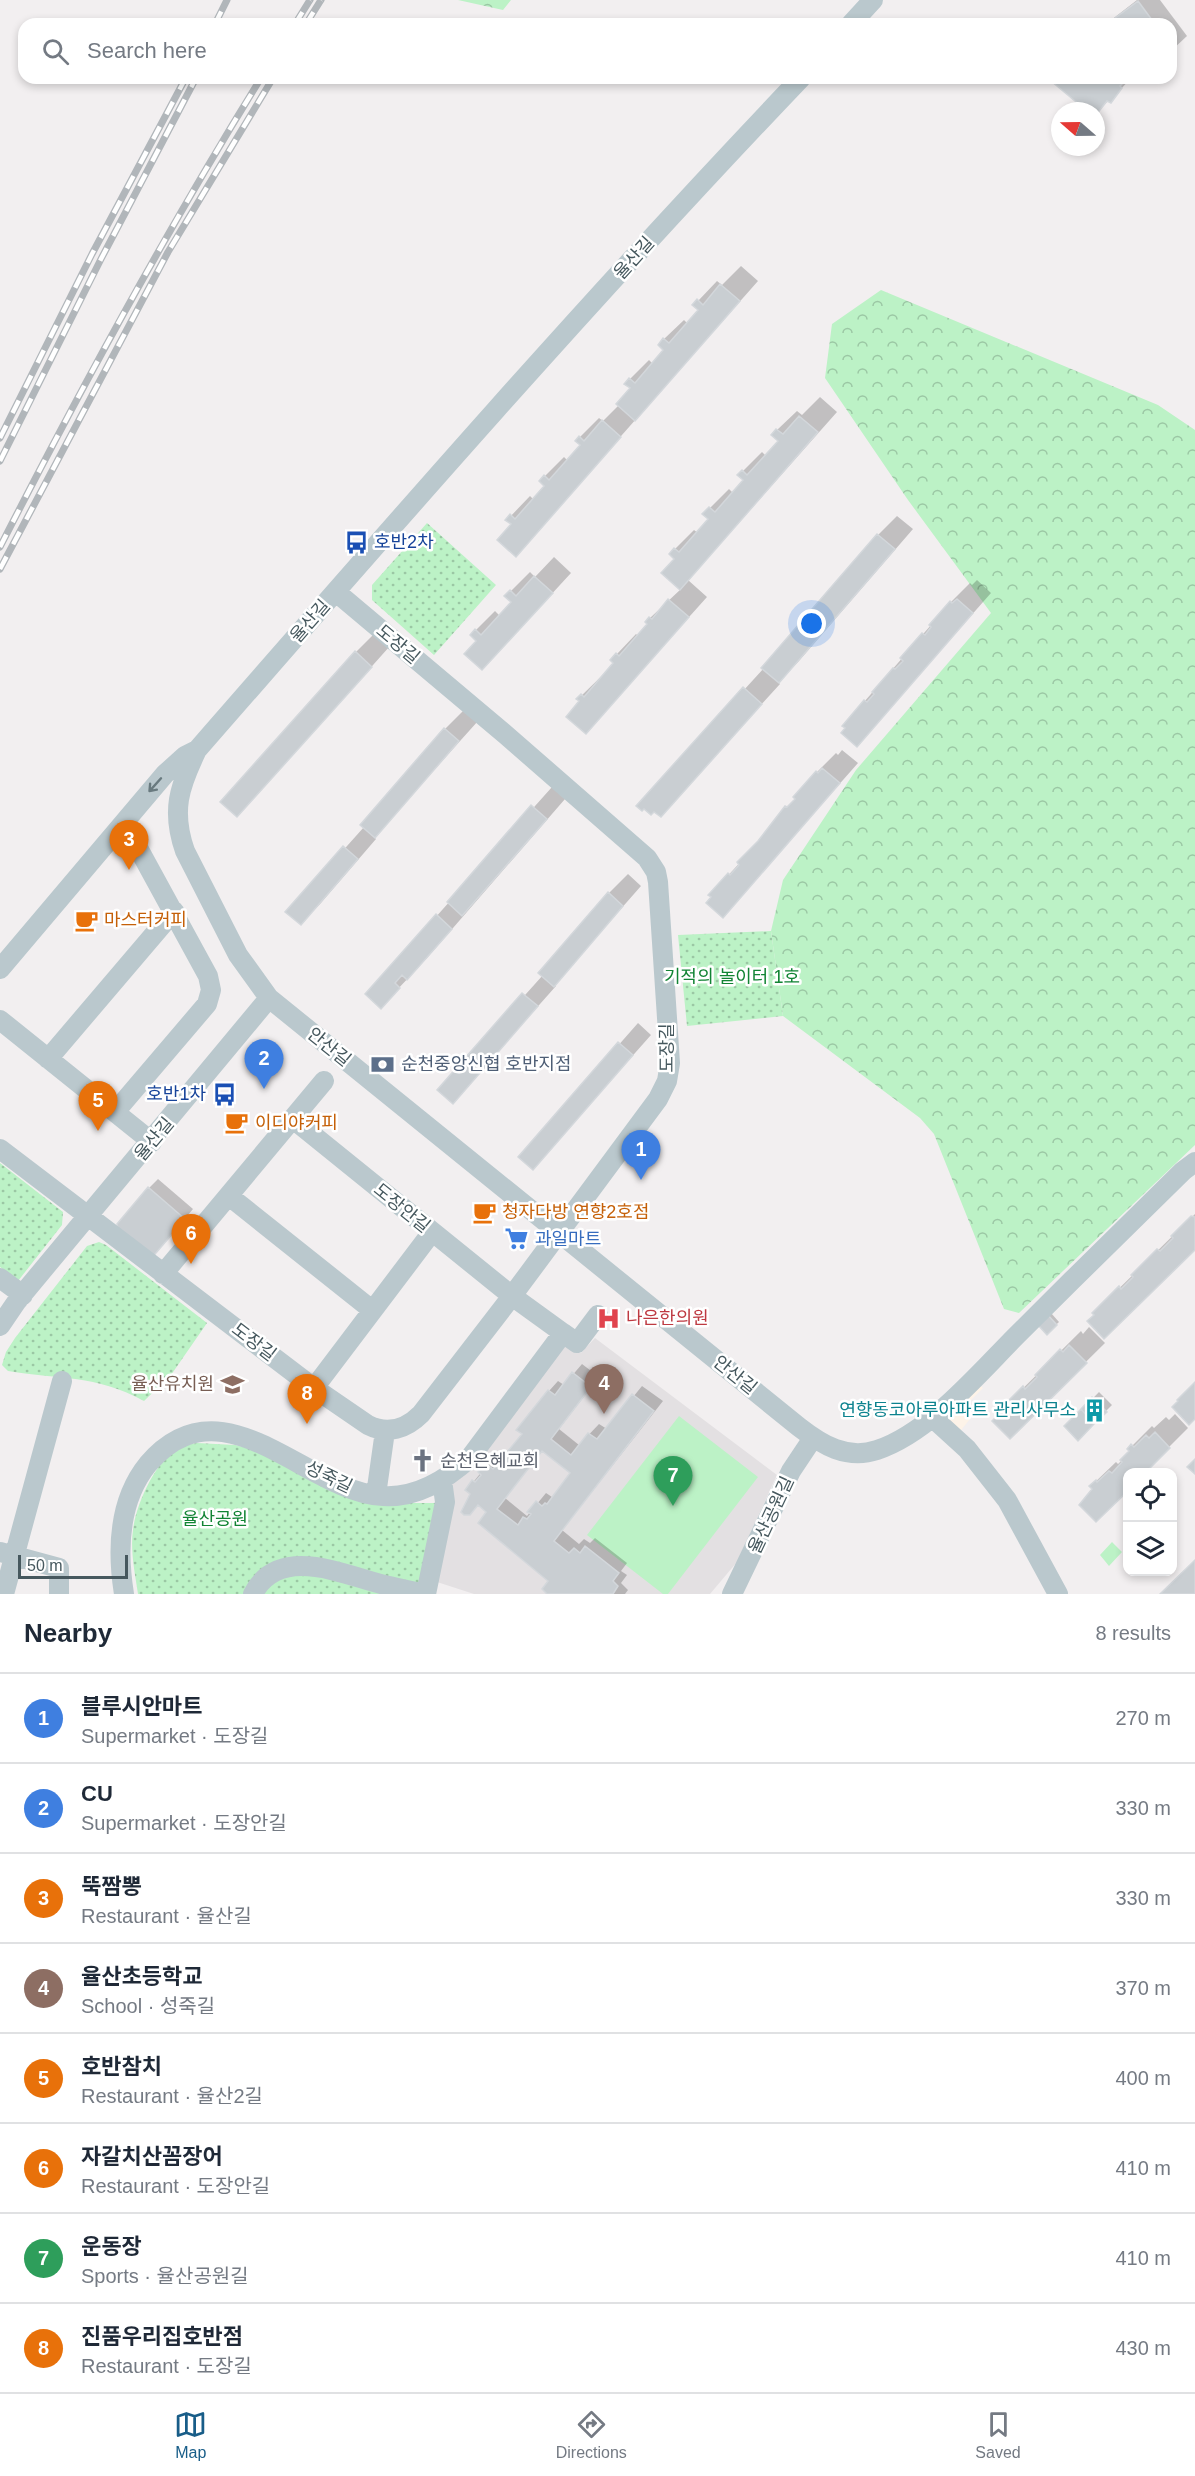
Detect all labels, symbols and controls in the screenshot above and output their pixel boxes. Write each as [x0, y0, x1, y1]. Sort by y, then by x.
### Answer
search box [18, 18, 1177, 84]
icon: search [39, 35, 72, 68]
text: Search here [87, 38, 207, 63]
north arrow [1051, 102, 1105, 156]
street label: 율산길 [610, 233, 658, 283]
bus stop icon: 호반2차 [343, 529, 369, 555]
place label: 호반2차 [374, 532, 434, 552]
street label: 율산길 [286, 596, 334, 646]
your location [797, 609, 826, 638]
street label: 도장길 [373, 620, 423, 668]
one-way arrow [148, 777, 162, 792]
pin: 3 [110, 820, 148, 870]
cafe icon: 마스터커피 [73, 907, 99, 933]
place label: 마스터커피 [104, 910, 187, 930]
park label: 기적의 놀이터 1호 [664, 967, 800, 987]
street label: 도장길 [657, 1023, 677, 1073]
street label: 안산길 [303, 1024, 355, 1070]
pin: 2 [244, 1040, 284, 1089]
bank icon: 순천중앙신협 호반지점 [370, 1051, 396, 1077]
place label: 순천중앙신협 호반지점 [401, 1054, 572, 1074]
bus stop icon: 호반1차 [211, 1081, 237, 1107]
pin: 5 [78, 1082, 118, 1131]
place label: 호반1차 [146, 1084, 206, 1104]
cafe icon: 이디야커피 [224, 1110, 250, 1136]
place label: 이디야커피 [255, 1113, 338, 1133]
street label: 율산길 [130, 1114, 178, 1164]
pin: 1 [622, 1130, 660, 1180]
street label: 도장안길 [370, 1179, 434, 1237]
cafe icon: 청자다방 연향2호점 [471, 1199, 497, 1225]
place label: 청자다방 연향2호점 [502, 1202, 650, 1222]
pin: 6 [172, 1214, 210, 1264]
supermarket icon: 과일마트 [504, 1226, 530, 1252]
place label: 과일마트 [535, 1229, 601, 1249]
hospital icon: 나은한의원 [595, 1305, 621, 1331]
place label: 나은한의원 [626, 1308, 709, 1328]
street label: 도장길 [228, 1319, 280, 1365]
street label: 안산길 [709, 1352, 761, 1398]
pin: 4 [584, 1364, 624, 1414]
school or university icon: 율산유치원 [219, 1371, 245, 1397]
place label: 율산유치원 [131, 1374, 214, 1394]
pin: 8 [288, 1374, 326, 1424]
building icon: 연향동코아루아파트 관리사무소 [1081, 1397, 1107, 1423]
place label: 연향동코아루아파트 관리사무소 [839, 1400, 1076, 1420]
church icon: 순천은혜교회 [409, 1448, 435, 1474]
place label: 순천은혜교회 [440, 1451, 539, 1471]
pin: 7 [654, 1456, 692, 1506]
street label: 성죽길 [302, 1457, 356, 1497]
map controls [1123, 1468, 1177, 1576]
button: locate [1123, 1468, 1177, 1522]
street label: 율산공원길 [744, 1473, 798, 1557]
park label: 율산공원 [182, 1509, 248, 1529]
button: layers [1123, 1522, 1177, 1576]
scale bar [18, 1552, 128, 1580]
text: 50 m [27, 1557, 63, 1574]
text: Nearby [24, 1618, 112, 1648]
text: 8 results [1095, 1622, 1171, 1644]
text: 블루시안마트 [81, 1694, 202, 1719]
text: 1 [38, 1707, 49, 1729]
text: 270 m [1115, 1707, 1171, 1729]
text: Supermarket · 도장길 [81, 1725, 268, 1747]
text: CU [81, 1781, 113, 1806]
text: 2 [38, 1797, 49, 1819]
text: 330 m [1115, 1797, 1171, 1819]
text: Supermarket · 도장안길 [81, 1812, 287, 1834]
text: 뚝짬뽕 [81, 1874, 142, 1899]
text: 3 [38, 1887, 49, 1909]
text: 330 m [1115, 1887, 1171, 1909]
text: Restaurant · 율산길 [81, 1905, 252, 1927]
text: 율산초등학교 [81, 1964, 202, 1989]
text: 4 [38, 1977, 49, 1999]
text: 370 m [1115, 1977, 1171, 1999]
text: School · 성죽길 [81, 1995, 215, 2017]
text: 호반참치 [81, 2054, 162, 2079]
text: 5 [38, 2067, 49, 2089]
text: 400 m [1115, 2067, 1171, 2089]
text: Restaurant · 율산2길 [81, 2085, 263, 2107]
text: 자갈치산꼼장어 [81, 2144, 223, 2169]
text: 6 [38, 2157, 49, 2179]
text: 410 m [1115, 2157, 1171, 2179]
text: Restaurant · 도장안길 [81, 2175, 270, 2197]
text: 운동장 [81, 2234, 142, 2259]
text: 7 [38, 2247, 49, 2269]
text: 410 m [1115, 2247, 1171, 2269]
text: Sports · 율산공원길 [81, 2265, 249, 2287]
text: 진품우리집호반점 [81, 2324, 243, 2349]
text: 8 [38, 2337, 49, 2359]
text: 430 m [1115, 2337, 1171, 2359]
text: Restaurant · 도장길 [81, 2355, 252, 2377]
tab: Map [174, 2408, 207, 2462]
tab: Directions [556, 2408, 627, 2462]
tab: Saved [975, 2408, 1021, 2462]

